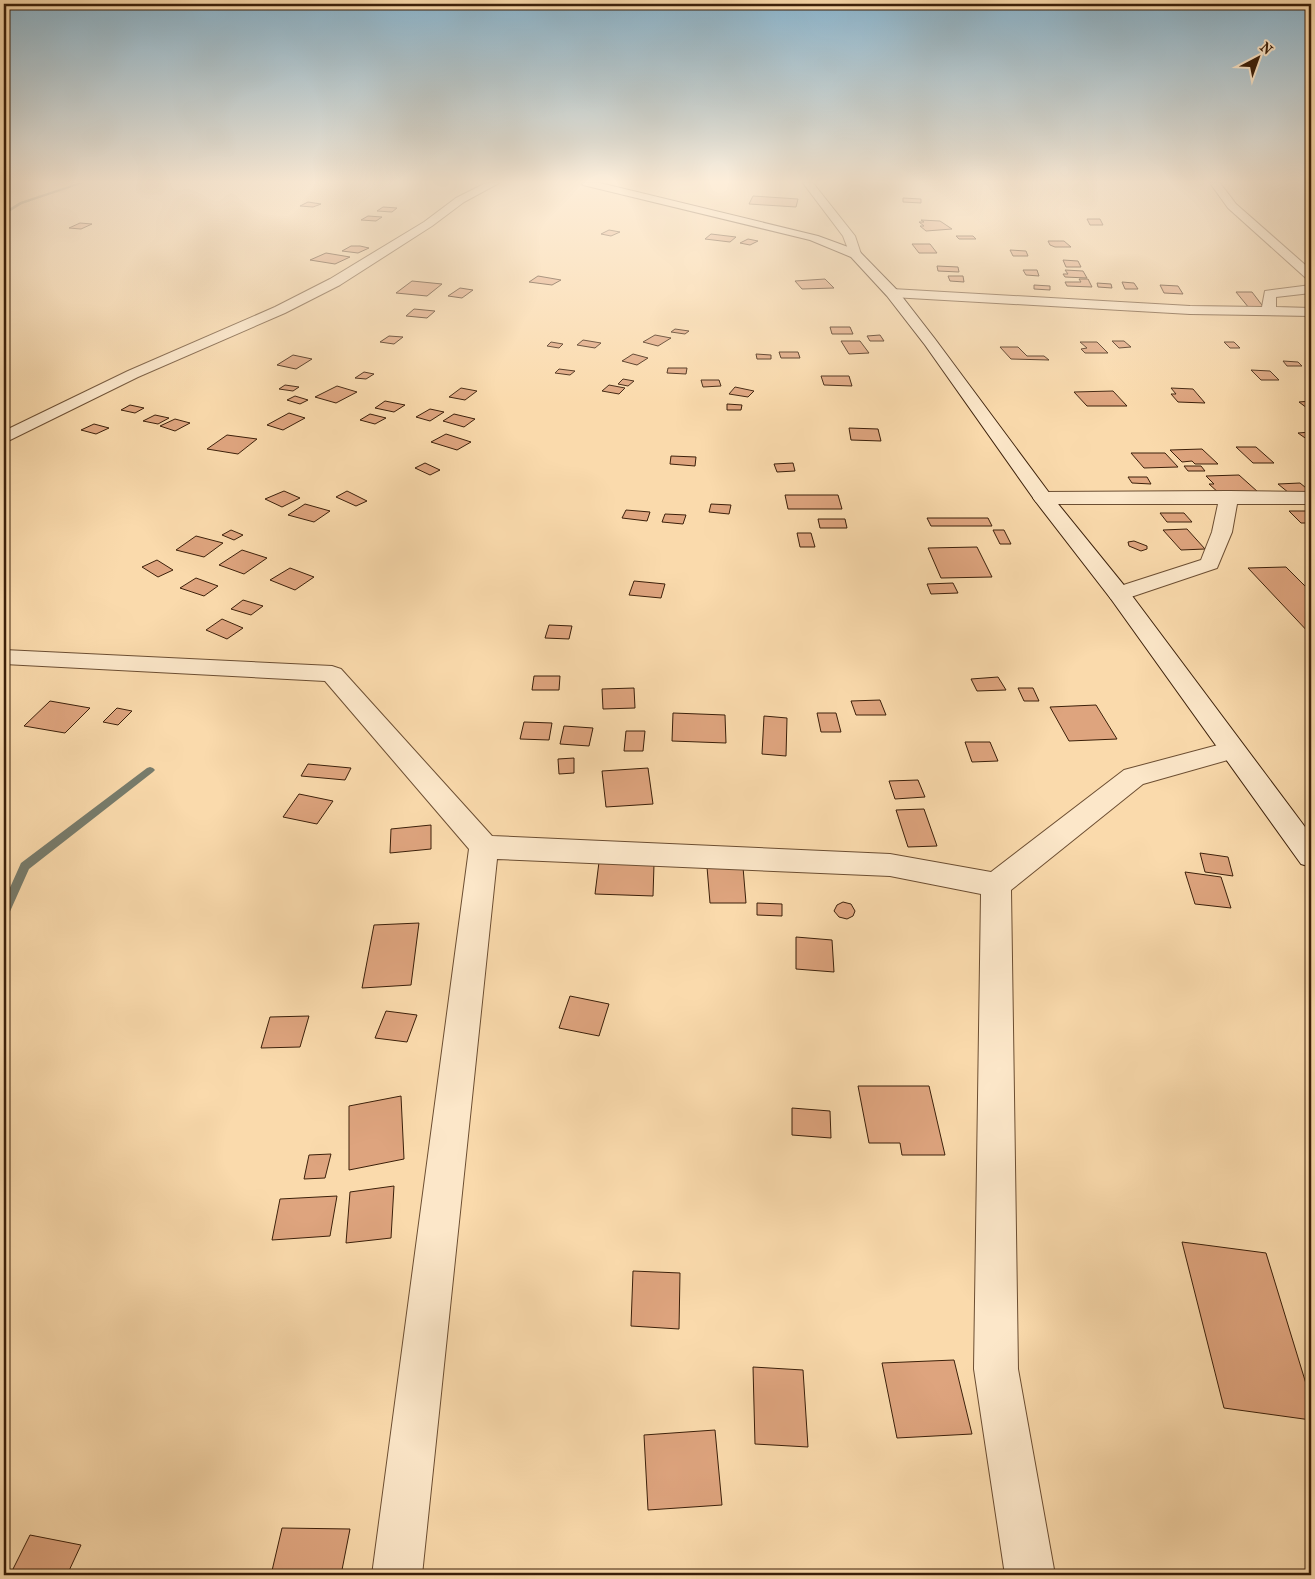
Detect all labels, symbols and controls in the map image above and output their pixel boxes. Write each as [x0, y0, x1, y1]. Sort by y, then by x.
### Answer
north arrow [1232, 32, 1282, 82]
text: N [1257, 39, 1276, 59]

